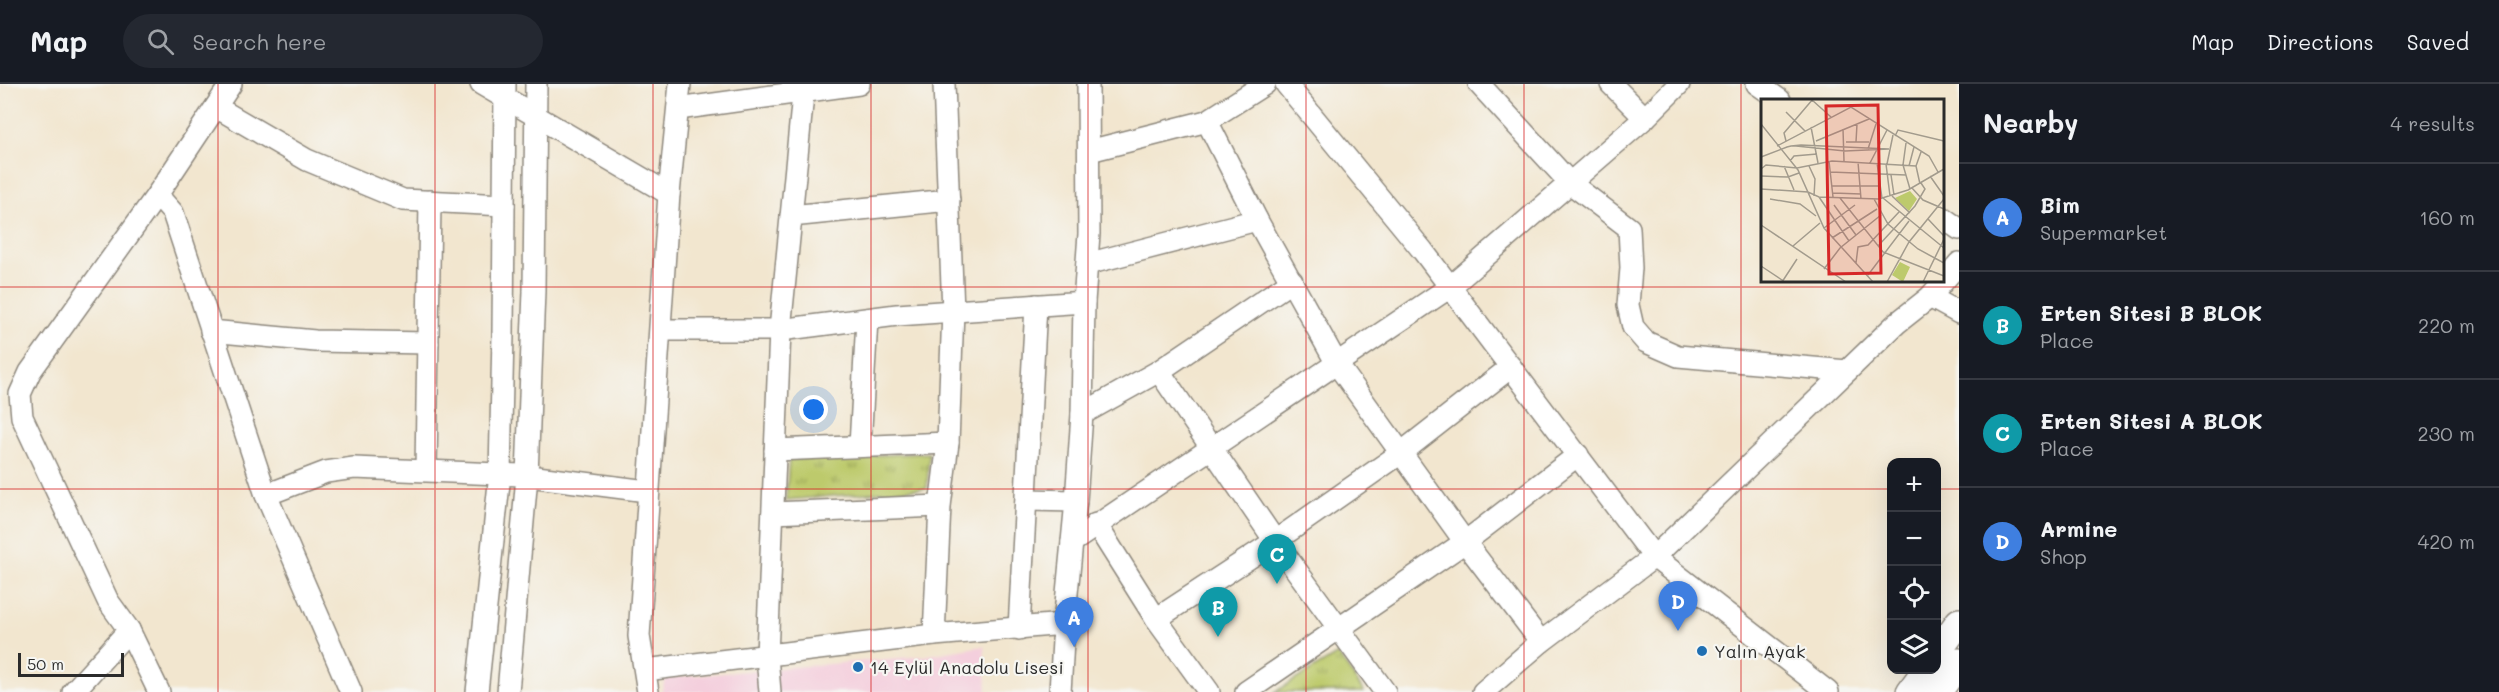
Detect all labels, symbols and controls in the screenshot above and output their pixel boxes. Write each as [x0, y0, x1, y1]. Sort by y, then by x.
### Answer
search box [123, 14, 543, 68]
text: Map [30, 23, 87, 59]
icon: search [144, 25, 177, 58]
text: Search here [192, 27, 326, 56]
text: Map [2191, 28, 2234, 55]
text: Directions [2267, 28, 2374, 55]
text: Saved [2407, 28, 2469, 55]
inset map [1761, 99, 1944, 282]
text: Nearby [1983, 106, 2078, 140]
text: 4 results [2390, 110, 2475, 136]
text: Bim [2040, 190, 2080, 219]
text: A [1996, 204, 2009, 230]
text: 160 m [2419, 204, 2475, 230]
text: Supermarket [2040, 219, 2167, 245]
text: Erten Sitesi B BLOK [2040, 298, 2262, 327]
text: B [1996, 312, 2009, 338]
text: 220 m [2418, 312, 2475, 338]
text: Place [2040, 327, 2094, 353]
your location [799, 395, 828, 424]
text: Erten Sitesi A BLOK [2040, 406, 2263, 435]
text: C [1995, 420, 2010, 446]
text: 230 m [2417, 420, 2475, 446]
text: Place [2040, 435, 2094, 461]
map controls [1887, 458, 1941, 674]
button: + [1887, 458, 1941, 512]
button: − [1887, 512, 1941, 566]
text: Armine [2040, 514, 2117, 543]
text: D [1995, 528, 2010, 554]
text: 420 m [2417, 528, 2475, 554]
pin: C [1258, 534, 1296, 584]
text: Shop [2040, 543, 2087, 569]
button: locate [1887, 566, 1941, 620]
pin: D [1658, 582, 1698, 631]
pin: B [1198, 588, 1238, 637]
pin: A [1054, 598, 1094, 647]
button: layers [1887, 620, 1941, 674]
place label: Yalın Ayak [1714, 639, 1806, 663]
marker: Yalın Ayak [1695, 644, 1709, 658]
scale bar [18, 650, 124, 678]
text: 50 m [27, 653, 64, 674]
place label: 14 Eylül Anadolu Lisesi [870, 655, 1064, 679]
marker: 14 Eylül Anadolu Lisesi [851, 660, 865, 674]

